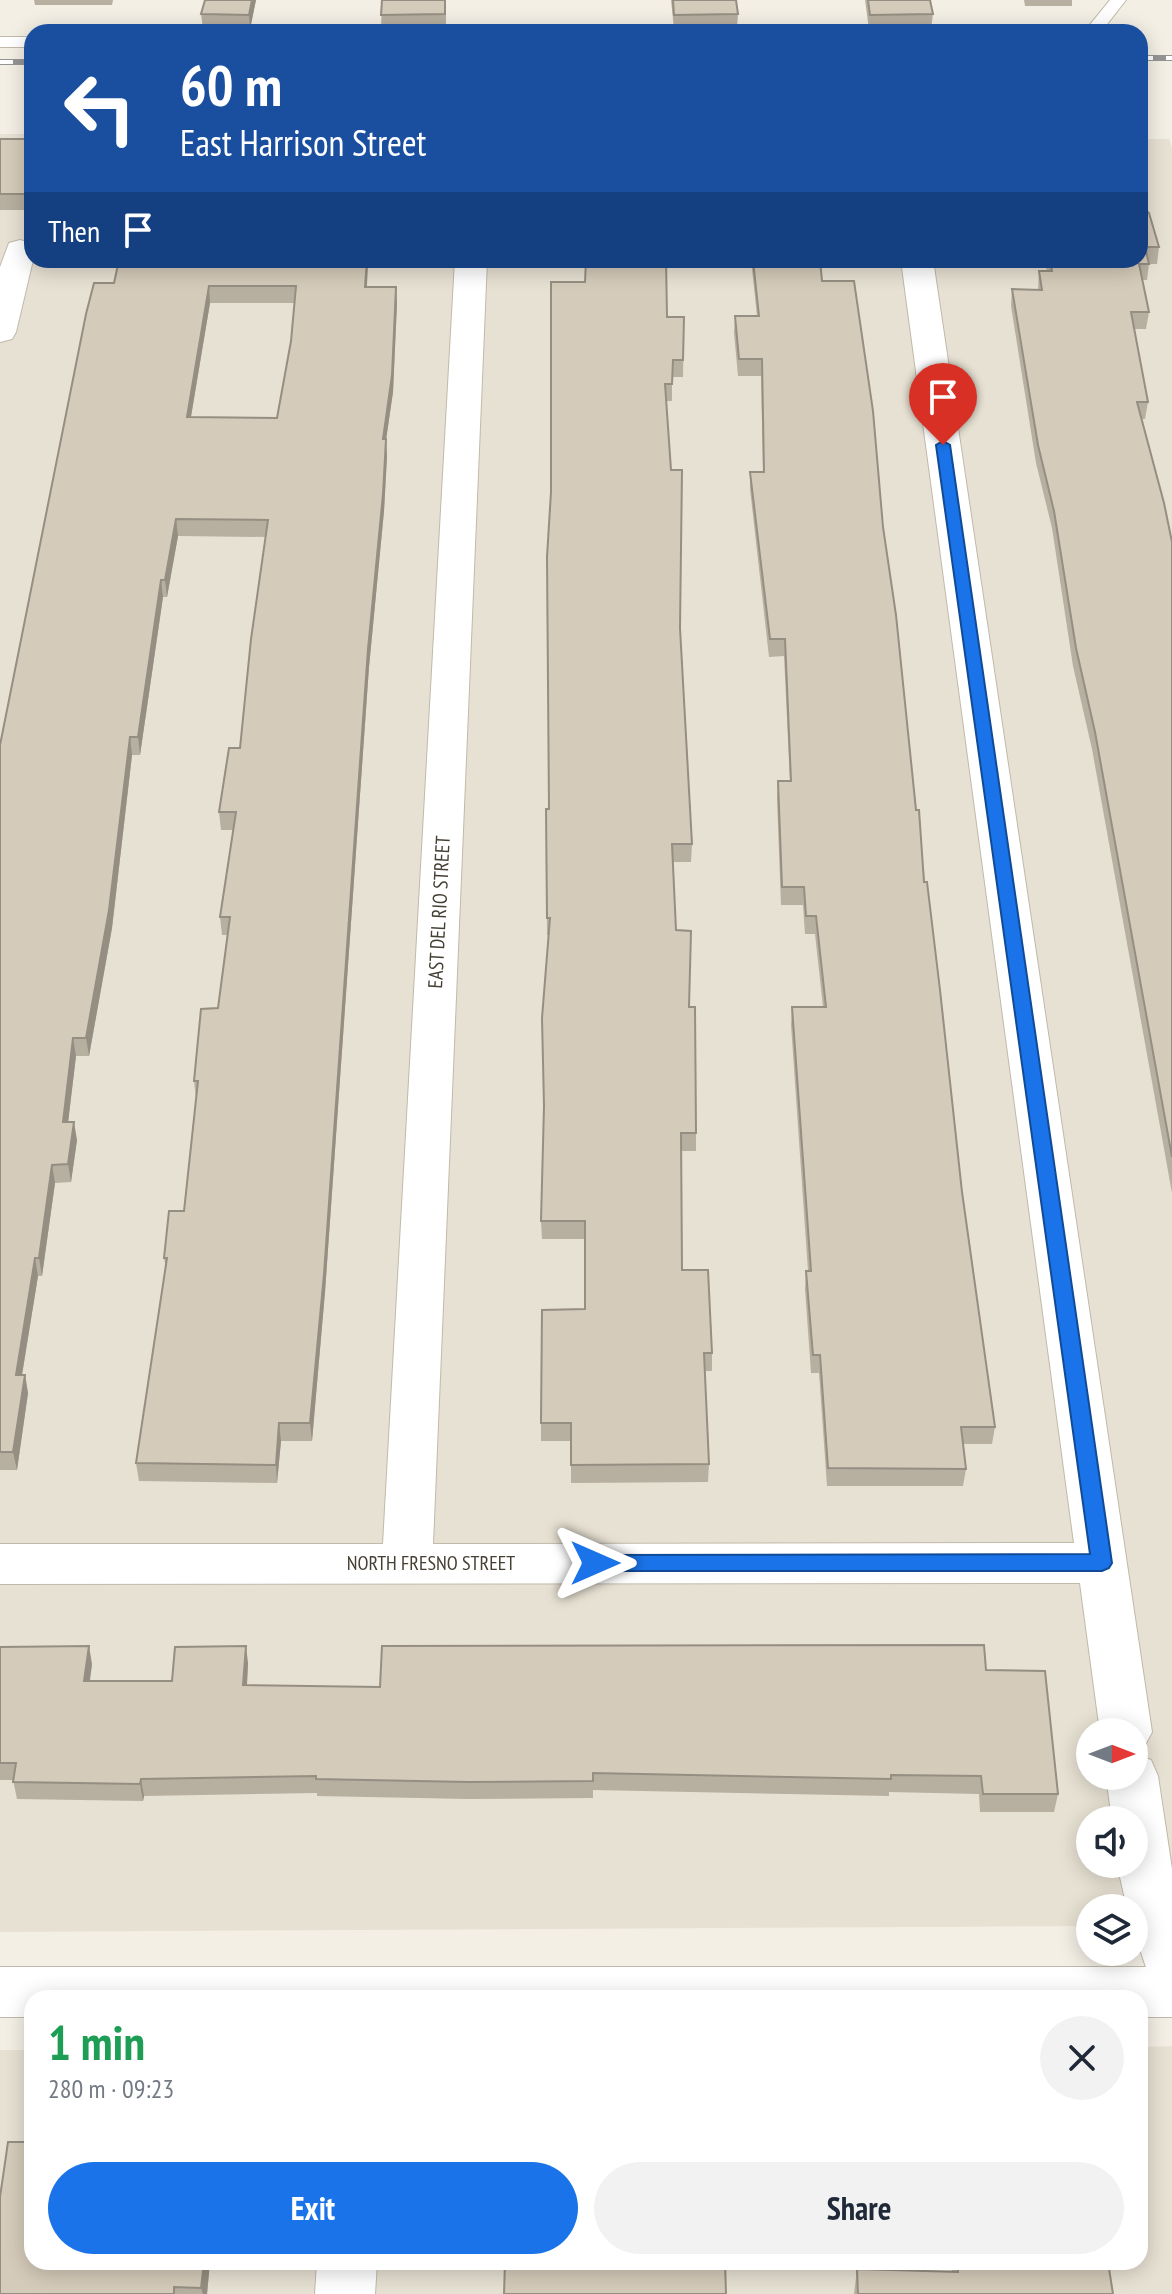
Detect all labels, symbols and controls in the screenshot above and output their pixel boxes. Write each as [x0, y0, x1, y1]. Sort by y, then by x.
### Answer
text: 60 m [180, 49, 282, 121]
icon: left [48, 56, 152, 160]
text: East Harrison Street [180, 119, 426, 166]
icon: arrive [116, 208, 160, 252]
text: Then [48, 211, 100, 250]
pin [909, 363, 977, 445]
icon: arrive [921, 375, 965, 419]
street label: EAST DEL RIO STREET [422, 835, 456, 989]
position arrow [553, 1521, 637, 1605]
street label: NORTH FRESNO STREET [347, 1550, 515, 1576]
north arrow [1076, 1718, 1148, 1790]
map controls [1076, 1718, 1148, 1966]
button: sound [1076, 1806, 1148, 1878]
button: layers [1076, 1894, 1148, 1966]
text: 1 min [48, 2011, 145, 2073]
button: close [1040, 2016, 1124, 2100]
text: 280 m · 09:23 [48, 2072, 174, 2105]
button: Exit [48, 2162, 578, 2254]
button: Share [594, 2162, 1124, 2254]

